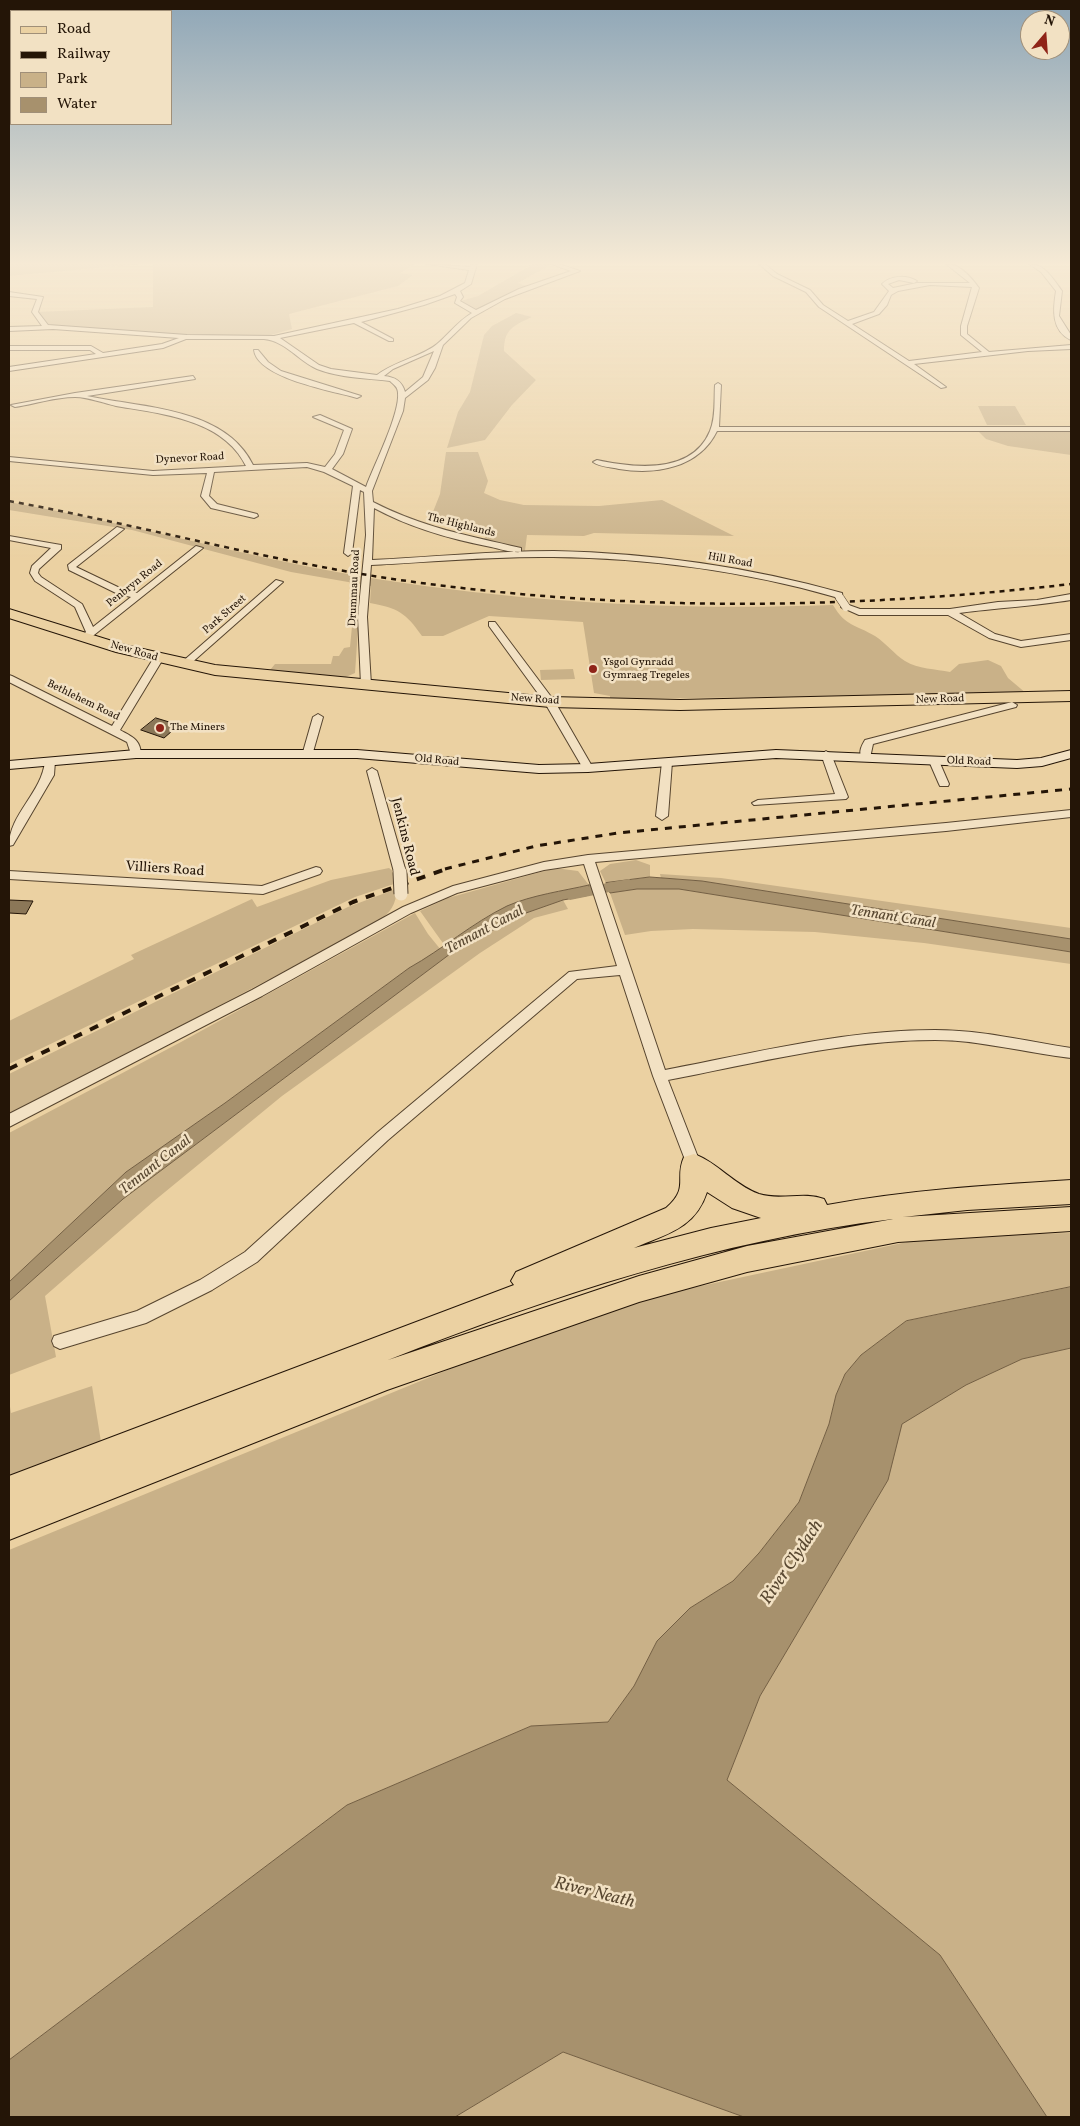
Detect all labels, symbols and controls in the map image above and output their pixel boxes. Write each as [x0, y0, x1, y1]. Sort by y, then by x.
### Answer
legend [10, 10, 172, 125]
north arrow [1020, 10, 1070, 60]
text: N [1042, 11, 1057, 32]
text: Road [57, 19, 91, 40]
text: Railway [57, 44, 110, 65]
text: Park [57, 69, 88, 90]
text: Water [57, 94, 97, 115]
street label: Dynevor Road [155, 451, 225, 467]
street label: The Highlands [425, 511, 497, 541]
street label: Drummau Road [346, 549, 364, 627]
street label: Hill Road [707, 551, 753, 571]
street label: Penbryn Road [104, 557, 166, 611]
street label: Park Street [200, 592, 250, 638]
street label: New Road [109, 639, 159, 665]
place label: Ysgol Gynradd Gymraeg Tregeles [603, 656, 690, 682]
marker: Ysgol Gynradd Gymraeg Tregeles [587, 663, 599, 675]
street label: Bethlehem Road [44, 678, 122, 724]
street label: New Road [510, 692, 560, 708]
street label: New Road [915, 693, 965, 707]
place label: The Miners [170, 721, 225, 735]
marker: The Miners [154, 722, 166, 734]
street label: Old Road [414, 752, 460, 770]
street label: Old Road [946, 755, 992, 769]
street label: Jenkins Road [386, 796, 422, 878]
street label: Villiers Road [125, 859, 205, 881]
water label: Tennant Canal [849, 902, 937, 934]
water label: Tennant Canal [443, 903, 527, 959]
water label: Tennant Canal [117, 1132, 195, 1200]
water label: River Clydach [757, 1517, 829, 1609]
water label: River Neath [552, 1874, 636, 1914]

